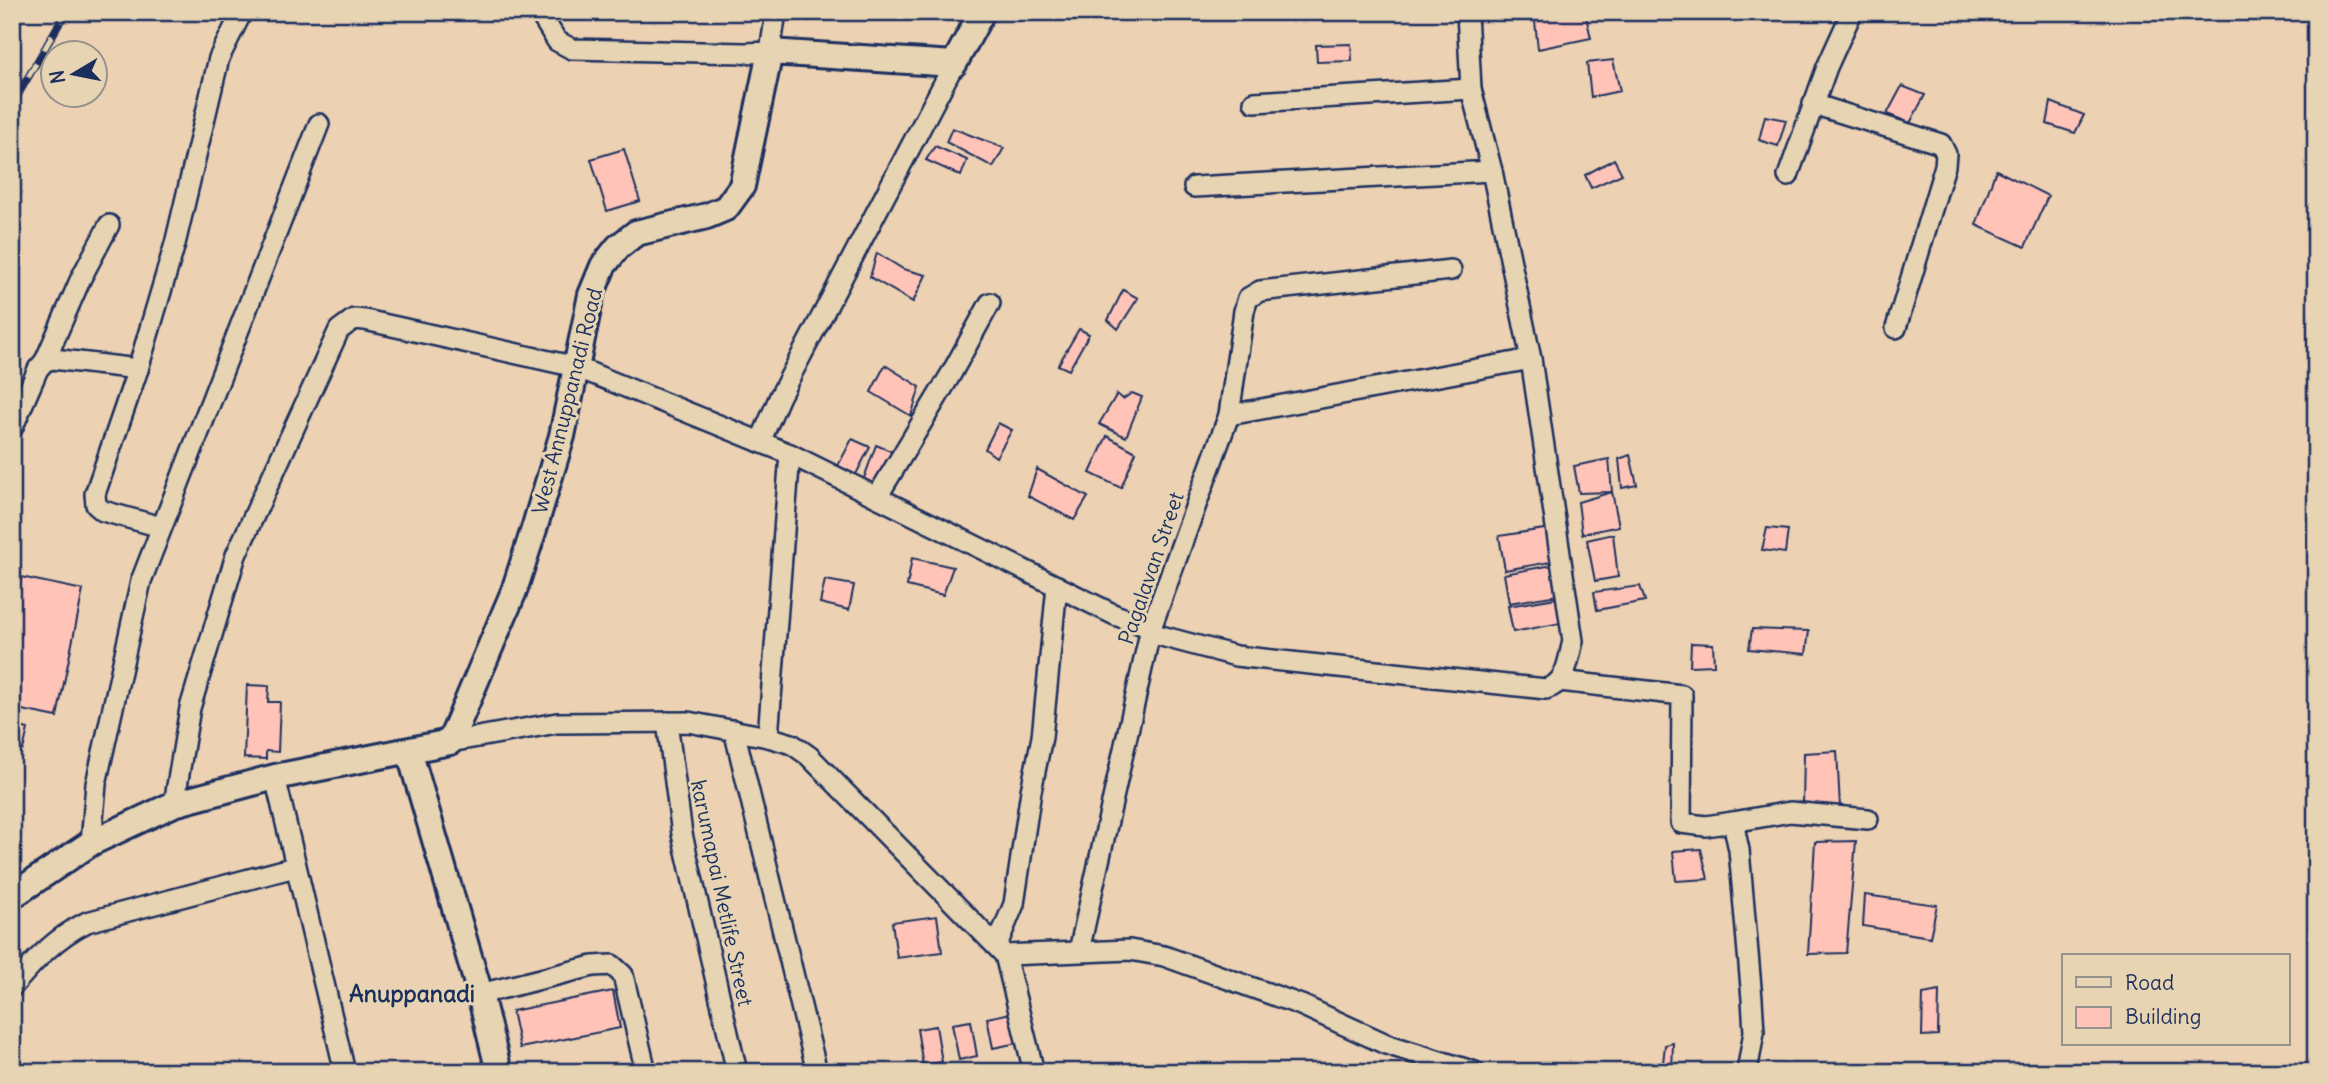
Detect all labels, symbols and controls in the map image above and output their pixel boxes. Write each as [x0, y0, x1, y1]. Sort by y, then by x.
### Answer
north arrow [38, 38, 108, 108]
text: N [44, 68, 70, 86]
street label: West Annuppanadi Road [526, 285, 608, 517]
street label: Pagalavan Street [1112, 488, 1190, 648]
street label: karumapai Metlife Street [685, 777, 759, 1009]
legend [2062, 954, 2290, 1046]
text: Road [2125, 969, 2174, 996]
district label: Anuppanadi [349, 979, 475, 1008]
text: Building [2125, 1003, 2201, 1030]

